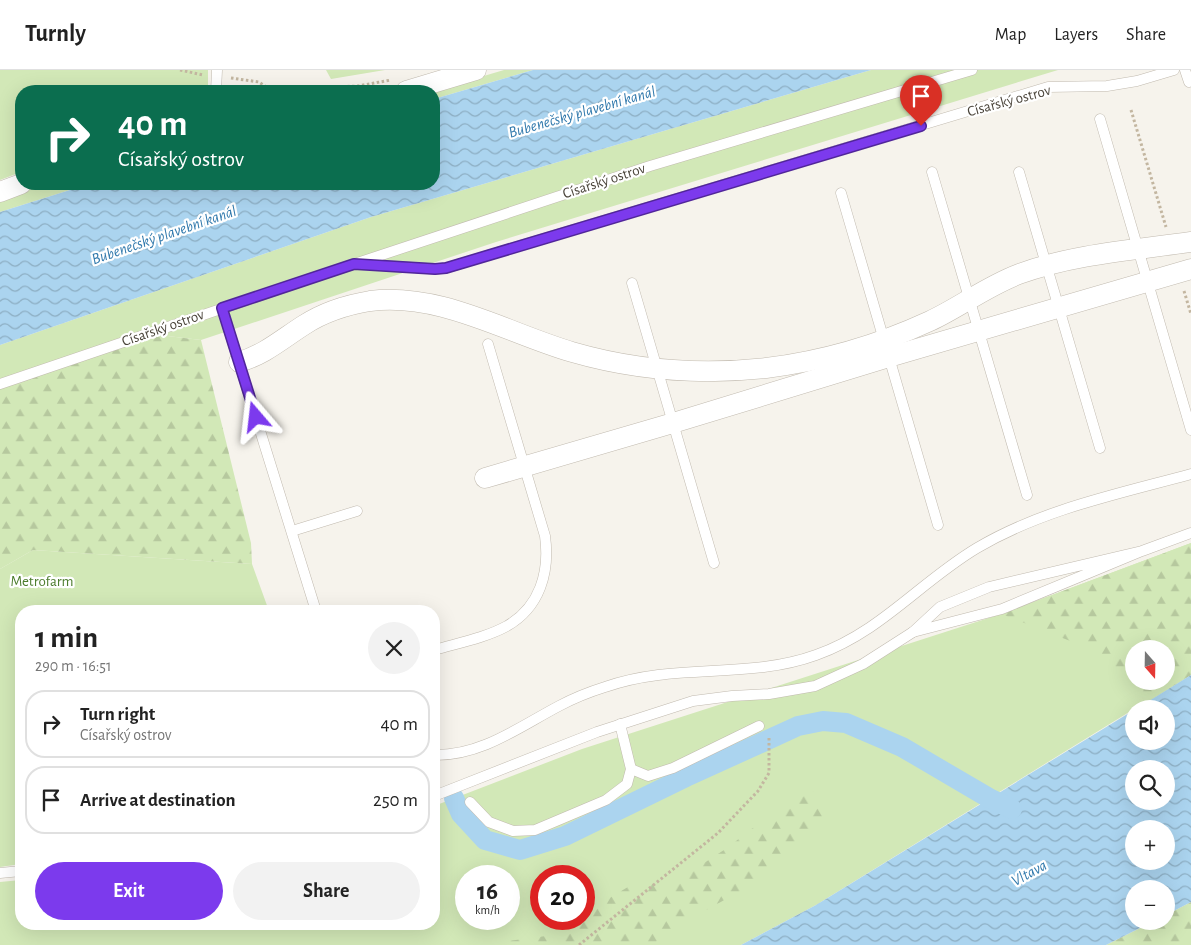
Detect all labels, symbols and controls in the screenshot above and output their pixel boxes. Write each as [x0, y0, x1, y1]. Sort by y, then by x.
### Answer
text: Turnly [25, 22, 86, 46]
text: Map [995, 26, 1026, 44]
text: Layers [1054, 26, 1098, 44]
text: Share [1126, 26, 1166, 44]
pin [900, 75, 942, 126]
icon: arrive [907, 82, 935, 110]
street label: Císařský ostrov [966, 82, 1053, 119]
water label: Bubenečský plavební kanál [507, 83, 658, 142]
icon: right [35, 105, 100, 170]
text: 40 m [118, 107, 187, 142]
text: Císařský ostrov [118, 148, 244, 170]
street label: Císařský ostrov [561, 160, 648, 201]
water label: Bubenečský plavební kanál [89, 203, 239, 268]
street label: Císařský ostrov [120, 307, 207, 349]
position arrow [229, 390, 281, 442]
park label: Metrofarm [10, 574, 74, 589]
button: close [368, 622, 420, 674]
text: 1 min [35, 623, 98, 653]
north arrow [1125, 640, 1175, 690]
map controls [1125, 640, 1175, 930]
text: 290 m · 16:51 [35, 658, 112, 674]
button: sound [1125, 700, 1175, 750]
text: Turn right [80, 705, 155, 724]
icon: right [37, 710, 65, 738]
text: 40 m [380, 715, 418, 734]
text: Císařský ostrov [80, 727, 172, 743]
button: search [1125, 760, 1175, 810]
icon: arrive [37, 786, 65, 814]
text: Arrive at destination [80, 791, 236, 810]
text: 250 m [373, 791, 418, 810]
button: + [1125, 820, 1175, 870]
water label: Vltava [1009, 857, 1049, 889]
button: Exit [35, 862, 223, 920]
button: Share [233, 862, 420, 920]
speed limit sign: 20 [530, 865, 595, 930]
text: 16 [477, 879, 498, 904]
button: − [1125, 880, 1175, 930]
text: km/h [475, 904, 500, 916]

